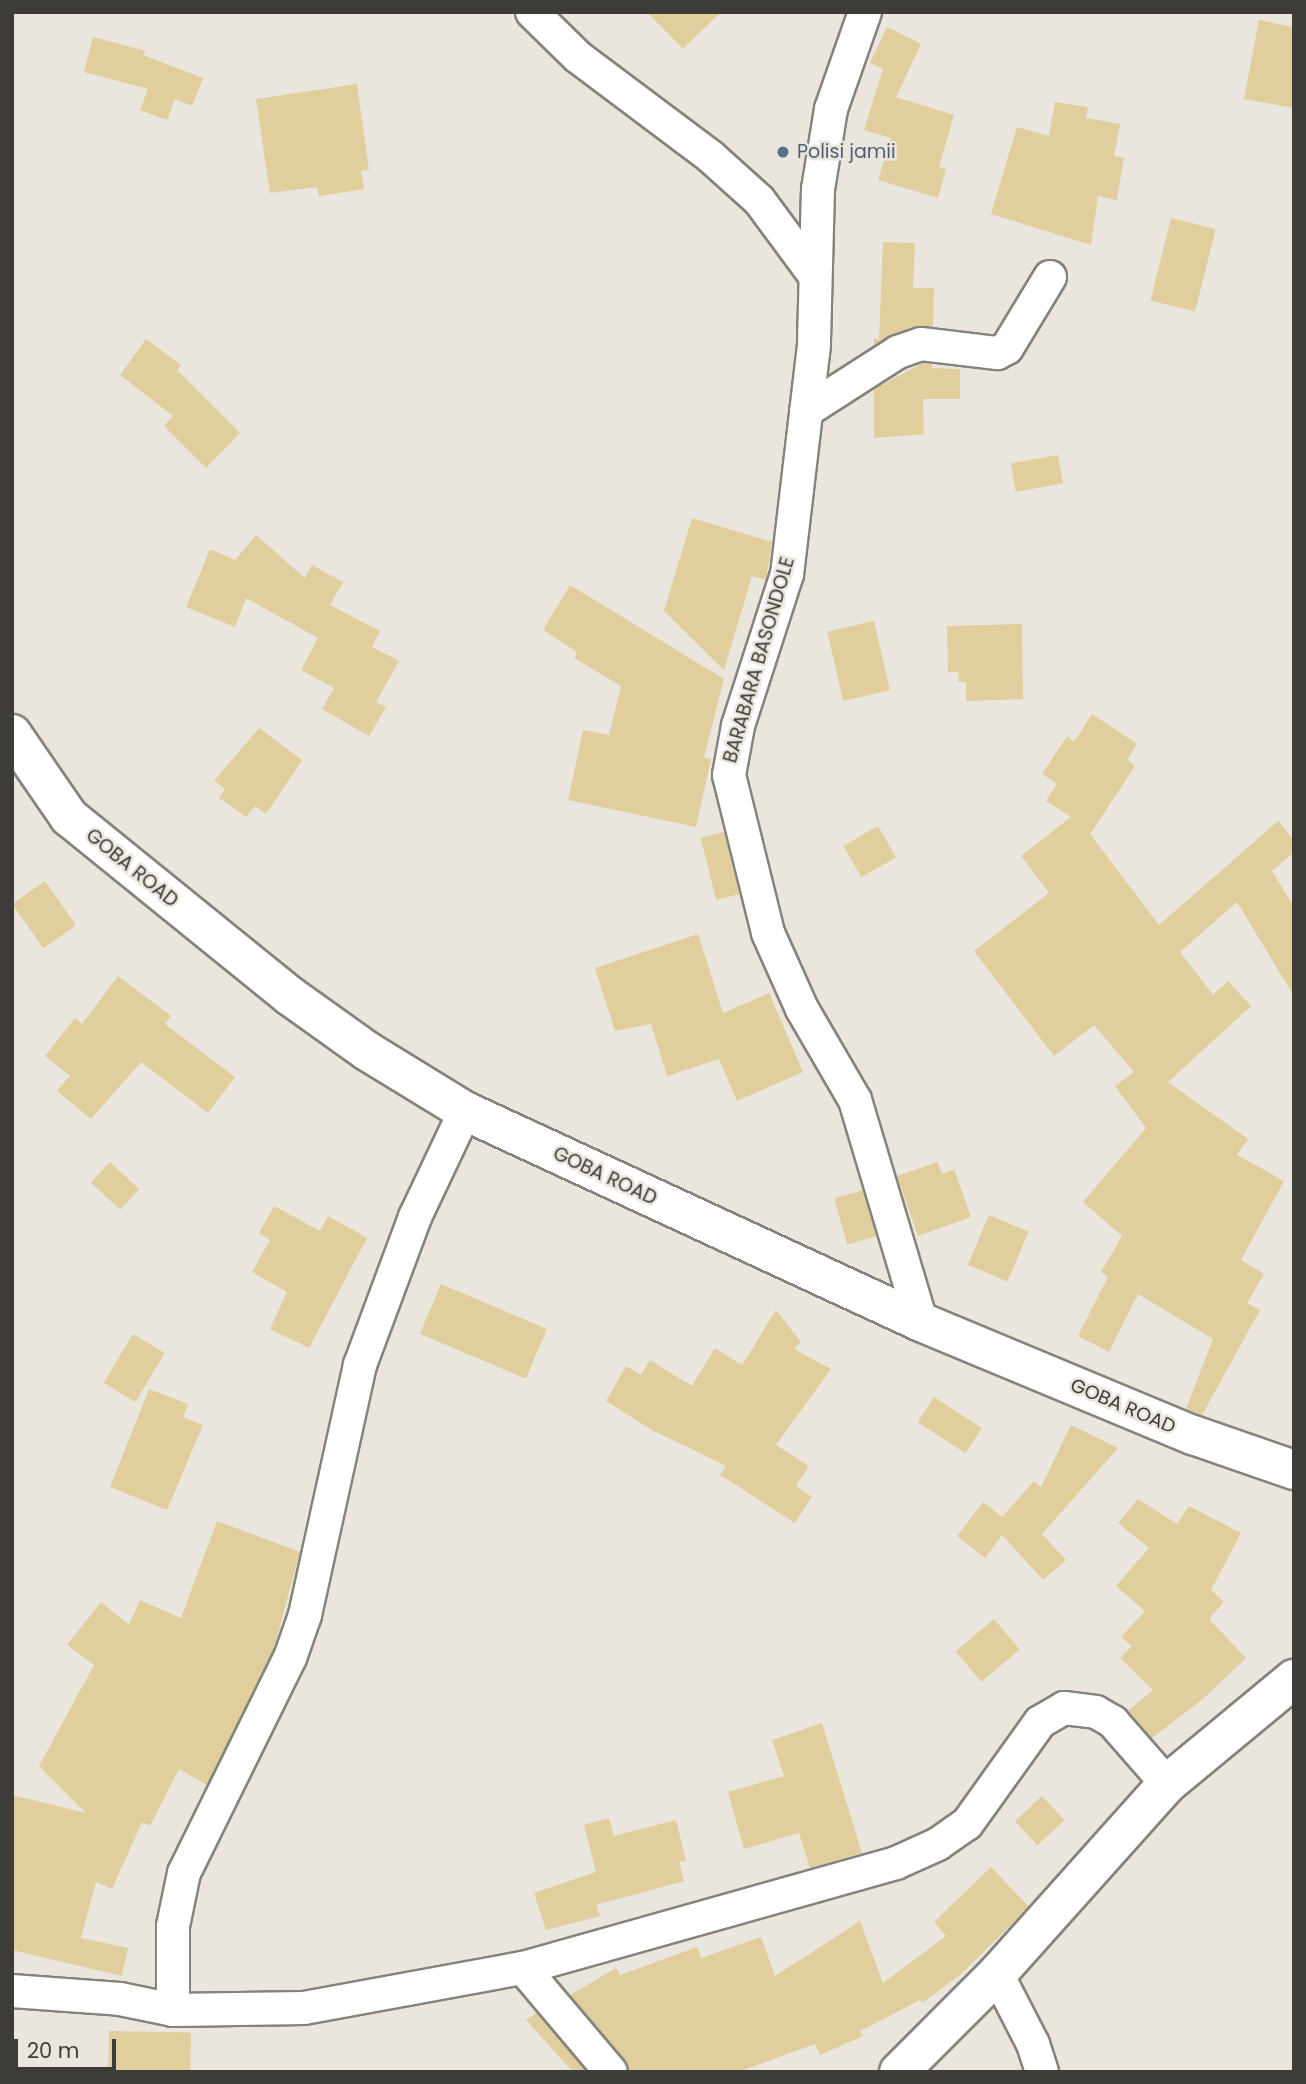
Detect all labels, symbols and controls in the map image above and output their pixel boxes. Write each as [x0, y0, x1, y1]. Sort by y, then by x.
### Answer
place label: Polisi jamii [797, 141, 896, 163]
marker: Polisi jamii [775, 144, 791, 160]
street label: BARABARA BASONDOLE [719, 555, 799, 765]
street label: GOBA ROAD [81, 824, 183, 912]
street label: GOBA ROAD [549, 1142, 661, 1210]
street label: GOBA ROAD [1067, 1374, 1179, 1438]
scale bar [18, 2024, 119, 2068]
text: 20 m [27, 2036, 80, 2065]

